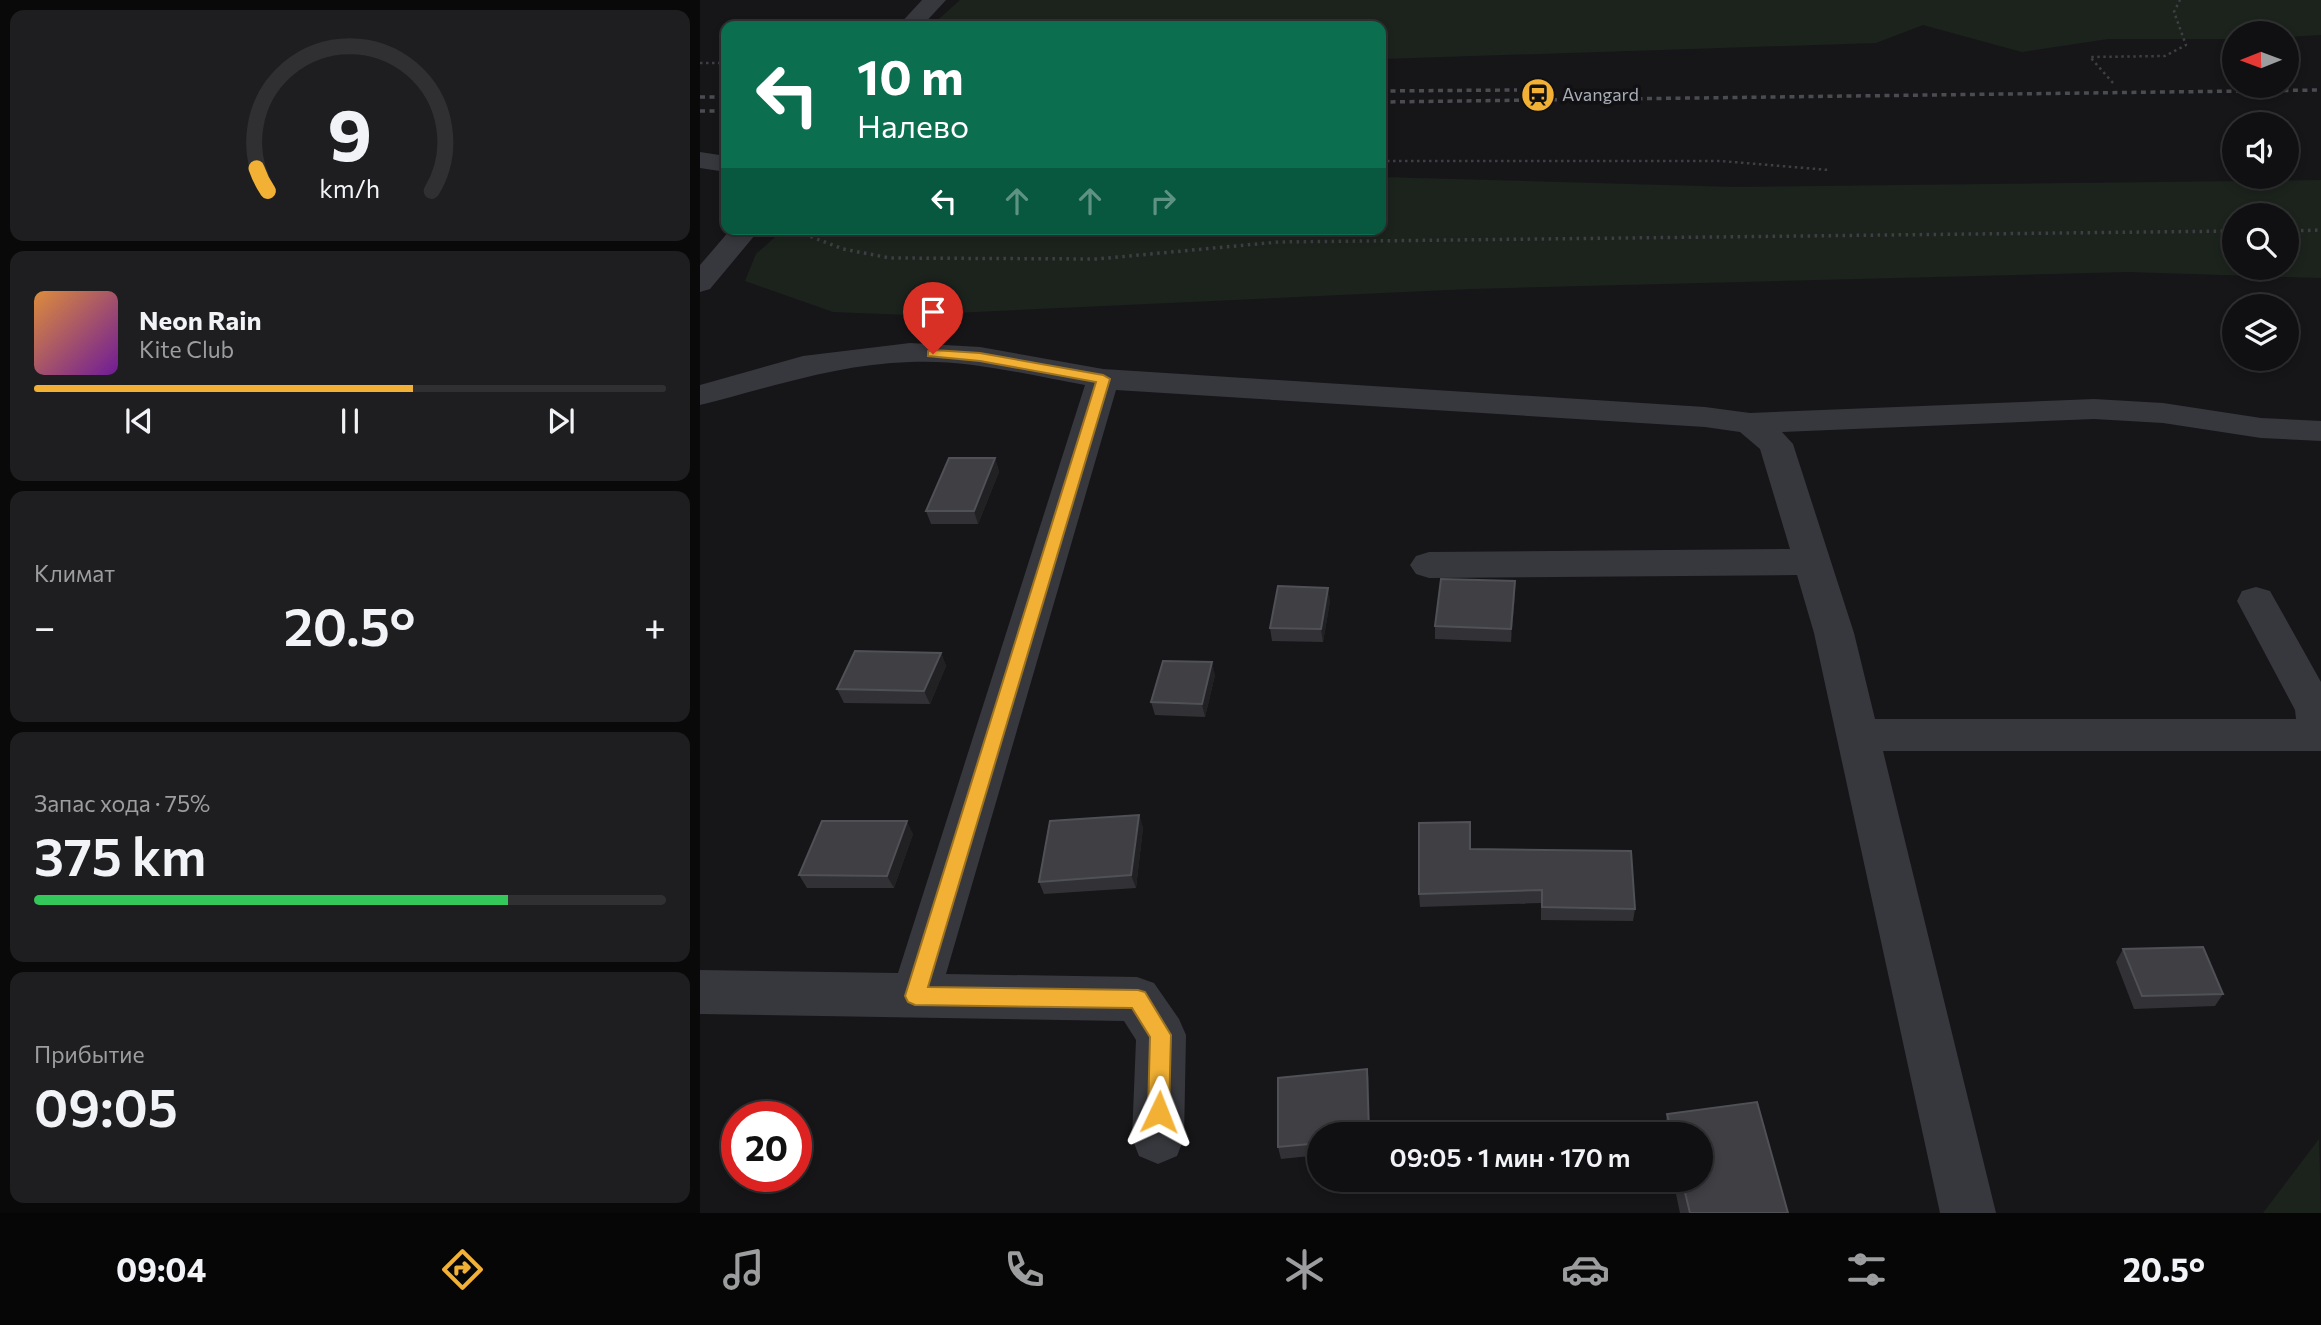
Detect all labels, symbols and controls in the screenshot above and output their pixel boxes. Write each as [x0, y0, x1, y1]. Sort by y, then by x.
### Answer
north arrow [2222, 21, 2300, 98]
map controls [2222, 21, 2299, 371]
text: 10 m [857, 45, 964, 105]
icon: left [742, 49, 833, 140]
station icon: Avangard [1519, 76, 1557, 114]
place label: Avangard [1562, 83, 1639, 105]
text: 9 [328, 88, 372, 177]
text: Налево [857, 105, 969, 145]
button: sound [2222, 112, 2299, 189]
text: km/h [320, 173, 380, 203]
icon: left [925, 182, 963, 220]
icon: ahead [998, 182, 1036, 220]
icon: ahead [1071, 182, 1109, 220]
icon: right [1144, 182, 1182, 220]
button: search [2222, 203, 2299, 280]
pin [903, 282, 963, 354]
icon: arrive [914, 293, 952, 331]
button: layers [2222, 294, 2299, 371]
text: Neon Rain [139, 304, 262, 335]
text: Kite Club [139, 335, 234, 363]
icon: previous [120, 402, 158, 440]
icon: pause [331, 402, 369, 440]
icon: next [542, 402, 580, 440]
text: Климат [34, 559, 115, 587]
text: 20.5° [284, 593, 415, 657]
text: − [34, 602, 56, 649]
text: + [644, 602, 666, 649]
text: Запас хода · 75% [34, 789, 210, 817]
text: 375 km [34, 823, 206, 887]
text: Прибытие [34, 1040, 145, 1068]
text: 09:05 [34, 1074, 178, 1138]
position arrow [1122, 1075, 1196, 1149]
speed limit sign: 20 [721, 1101, 812, 1192]
text: 09:05 · 1 мин · 170 m [1389, 1141, 1631, 1172]
icon: directions [438, 1245, 487, 1294]
icon: music [719, 1245, 768, 1294]
icon: phone [1000, 1245, 1049, 1294]
icon: climate [1280, 1245, 1329, 1294]
icon: car [1561, 1245, 1610, 1294]
icon: filters [1842, 1245, 1891, 1294]
text: 09:04 [116, 1249, 206, 1289]
text: 20.5° [2123, 1249, 2205, 1289]

